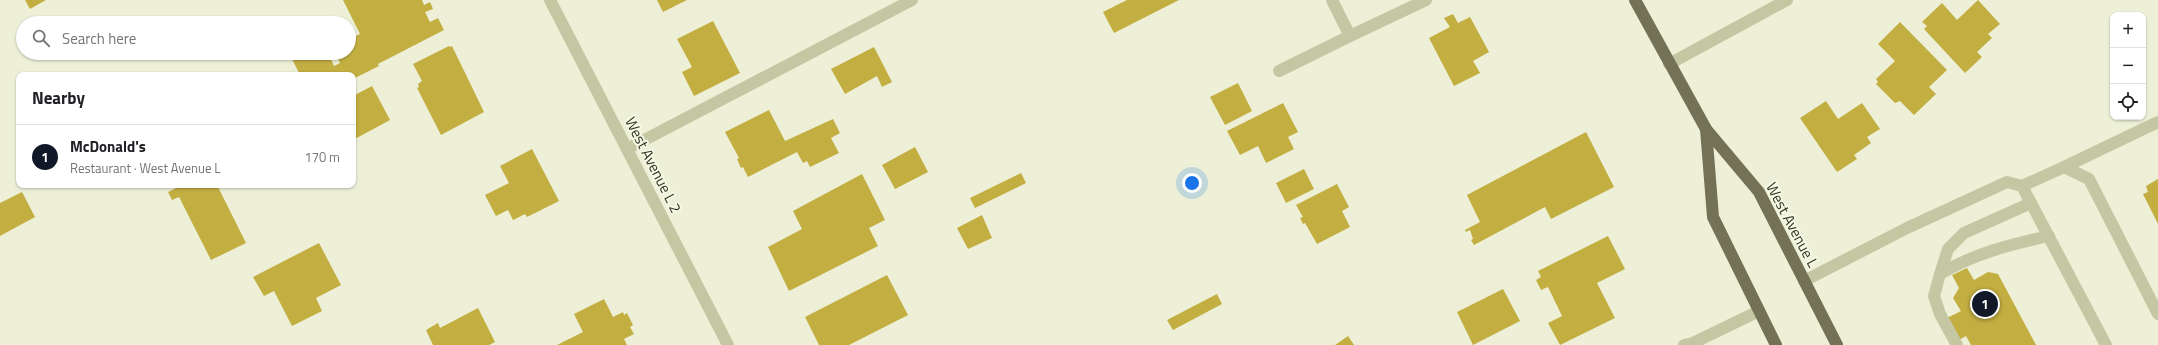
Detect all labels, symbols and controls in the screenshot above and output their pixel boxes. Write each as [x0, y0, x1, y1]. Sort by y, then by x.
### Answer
map controls [2110, 12, 2146, 120]
button: + [2110, 12, 2146, 48]
search box [16, 16, 356, 60]
icon: search [30, 27, 52, 49]
text: Search here [62, 27, 136, 50]
button: − [2110, 48, 2146, 84]
button: locate [2110, 84, 2146, 120]
text: Nearby [32, 85, 85, 111]
street label: West Avenue L 2 [619, 113, 688, 217]
text: McDonald's [70, 135, 146, 158]
text: 1 [41, 147, 49, 167]
text: 170 m [304, 147, 340, 167]
text: Restaurant · West Avenue L [70, 158, 221, 178]
your location [1182, 173, 1202, 193]
street label: West Avenue L [1760, 178, 1825, 271]
pin: 1 [1972, 289, 1998, 319]

